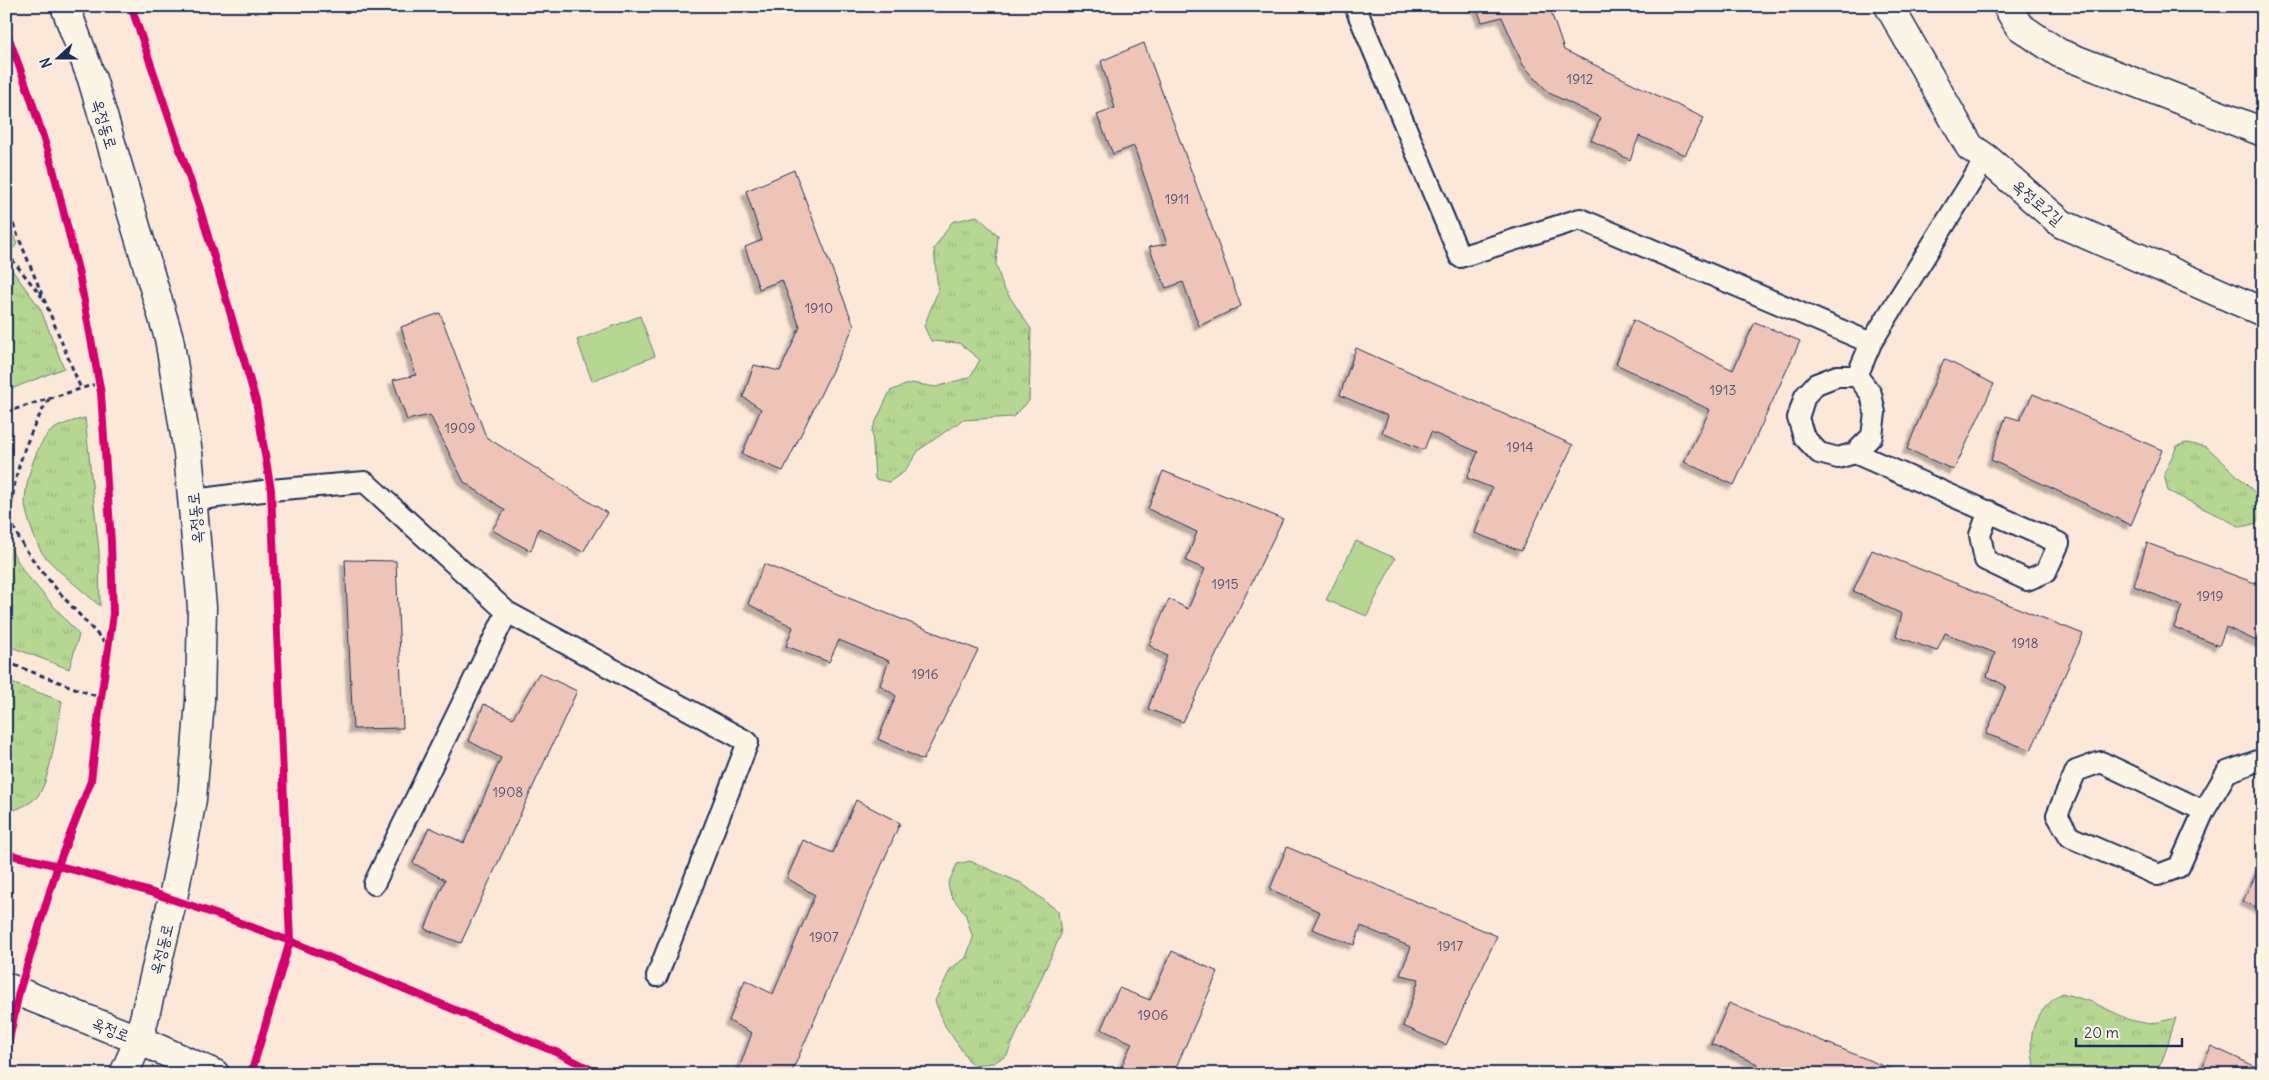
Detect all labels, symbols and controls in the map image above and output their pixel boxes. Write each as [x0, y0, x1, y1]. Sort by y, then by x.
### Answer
north arrow [32, 32, 82, 82]
text: N [36, 55, 56, 70]
house number: 1912 [1567, 70, 1594, 88]
street label: 옥정동로 [88, 96, 122, 152]
street label: 옥정로2길 [2008, 175, 2068, 229]
house number: 1911 [1165, 190, 1189, 208]
house number: 1910 [805, 299, 833, 317]
house number: 1913 [1709, 381, 1737, 399]
house number: 1909 [445, 419, 475, 437]
house number: 1914 [1506, 438, 1534, 456]
street label: 옥정동로 [183, 491, 207, 545]
house number: 1915 [1211, 575, 1239, 593]
house number: 1919 [2196, 587, 2224, 605]
house number: 1918 [2011, 634, 2039, 652]
house number: 1916 [911, 665, 939, 683]
house number: 1908 [493, 783, 523, 801]
street label: 옥정동로 [145, 922, 177, 976]
house number: 1907 [809, 928, 839, 946]
house number: 1917 [1437, 937, 1463, 955]
house number: 1906 [1138, 1006, 1168, 1024]
street label: 옥정로 [89, 1012, 133, 1046]
scale bar [2076, 1015, 2183, 1047]
text: 20 m [2084, 1023, 2119, 1042]

